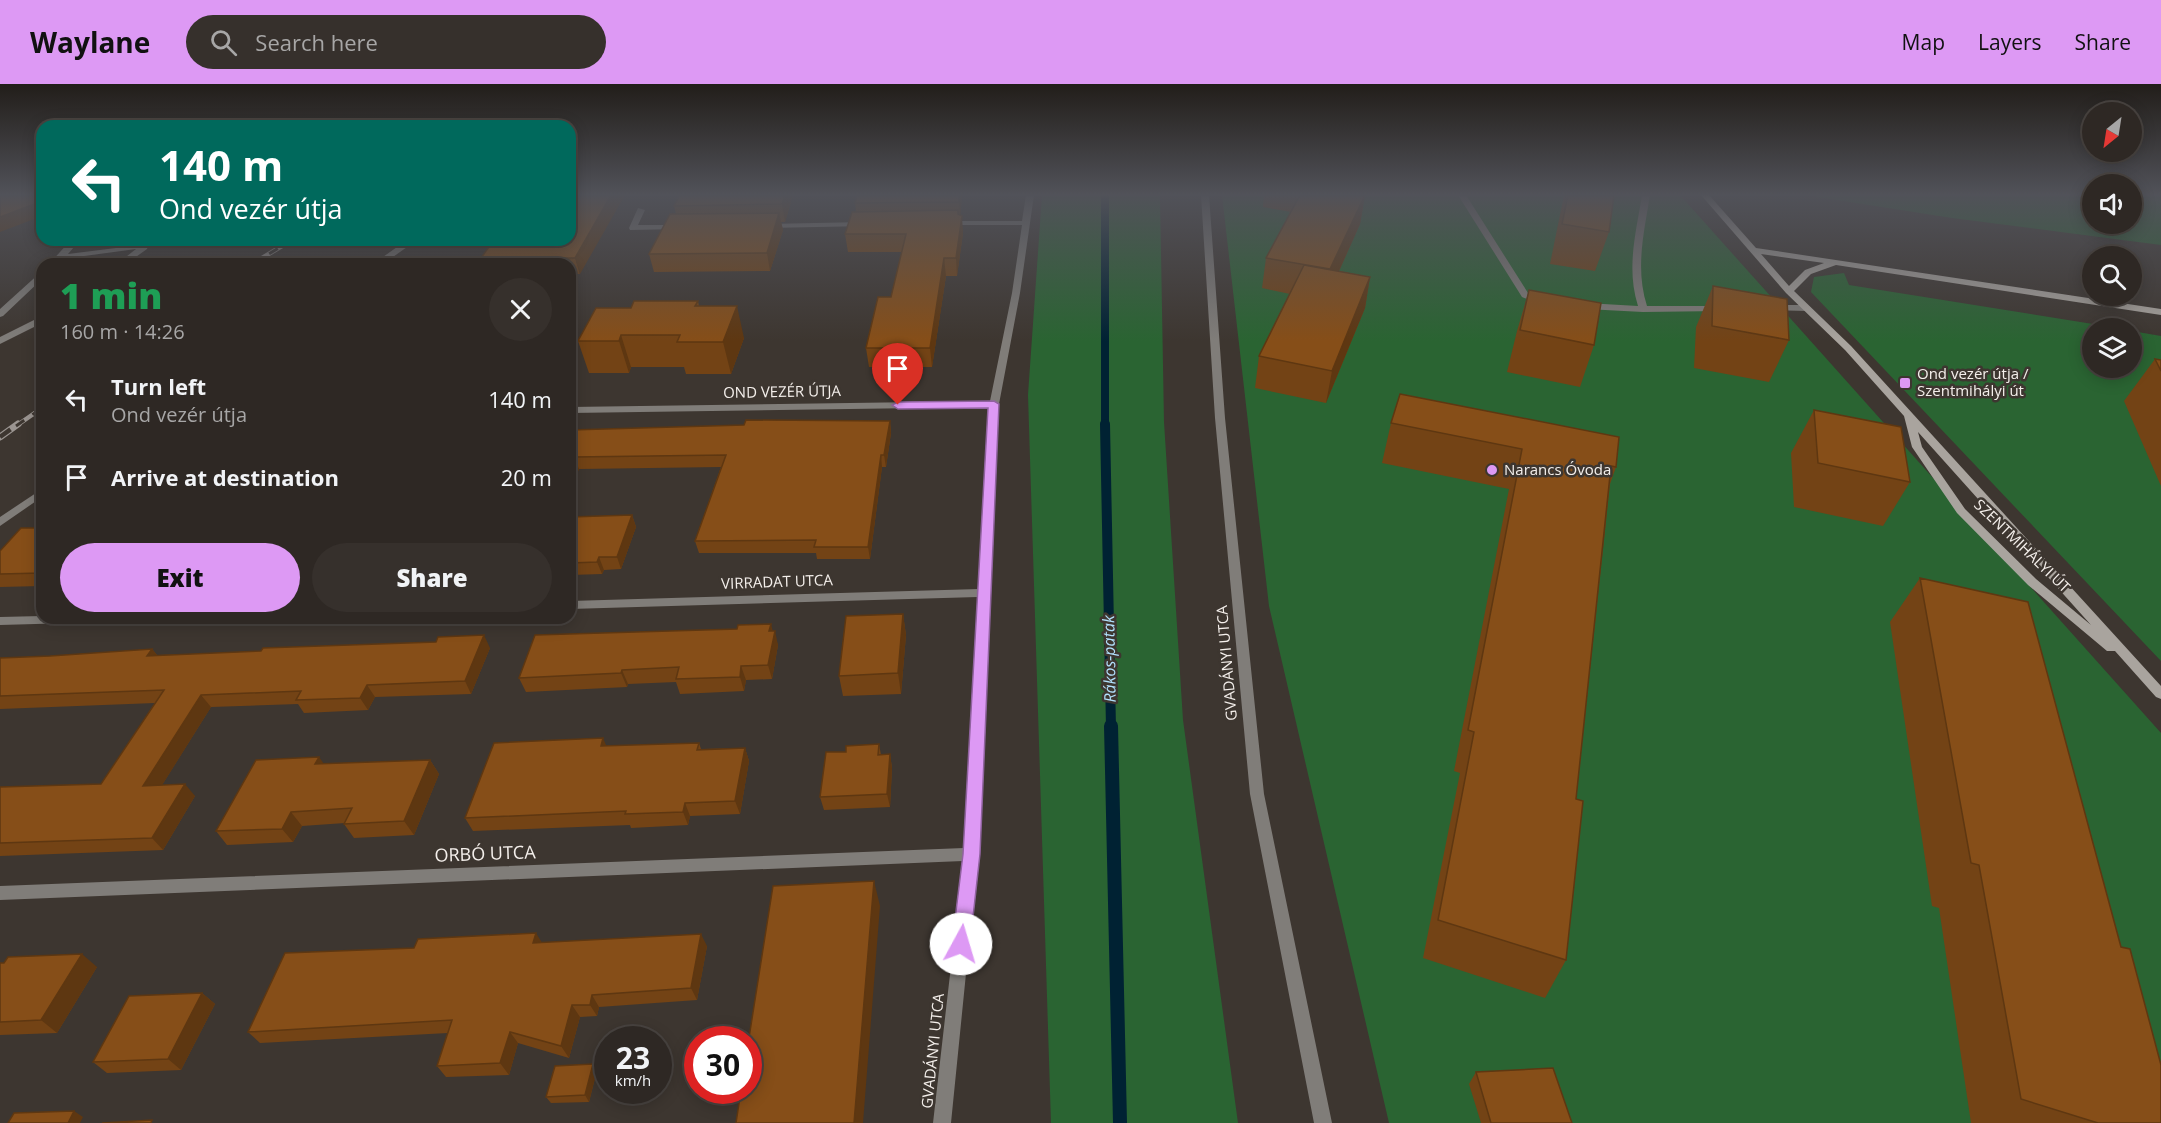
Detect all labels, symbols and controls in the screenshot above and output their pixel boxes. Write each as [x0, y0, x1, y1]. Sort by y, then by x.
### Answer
search box [186, 15, 606, 69]
text: Waylane [30, 23, 150, 61]
icon: search [207, 26, 240, 59]
text: Search here [255, 27, 378, 57]
text: Map [1902, 28, 1945, 56]
text: Layers [1978, 28, 2042, 56]
text: Share [2075, 28, 2131, 56]
north arrow [2082, 102, 2142, 162]
map controls [2082, 102, 2142, 378]
text: 140 m [159, 136, 283, 193]
icon: left [60, 144, 138, 222]
button: sound [2082, 174, 2142, 234]
text: Ond vezér útja [159, 190, 343, 227]
button: search [2082, 246, 2142, 306]
text: 1 min [60, 271, 162, 320]
button: close [489, 278, 552, 341]
text: 160 m · 14:26 [60, 318, 185, 345]
button: layers [2082, 318, 2142, 378]
pin [872, 343, 923, 405]
icon: arrive [881, 352, 914, 385]
place label: Ond vezér útja / Szentmihályi út [1917, 363, 2029, 400]
text: Turn left [111, 371, 206, 401]
marker: Ond vezér útja / Szentmihályi út [1898, 376, 1912, 390]
street label: OND VEZÉR ÚTJA [723, 380, 842, 402]
icon: left [60, 383, 93, 416]
text: 140 m [488, 384, 552, 414]
text: Ond vezér útja [111, 401, 247, 428]
place label: Narancs Óvoda [1504, 459, 1611, 479]
icon: arrive [60, 461, 93, 494]
text: Arrive at destination [111, 462, 339, 492]
text: 20 m [501, 462, 552, 492]
marker: Narancs Óvoda [1485, 463, 1499, 477]
street label: SZENTMIHÁLYI ÚT [1970, 494, 2076, 597]
button: Exit [60, 543, 300, 612]
button: Share [312, 543, 552, 612]
street label: VIRRADAT UTCA [721, 569, 834, 593]
street label: GVADÁNYI UTCA [1211, 604, 1241, 722]
water label: Rákos-patak [1097, 614, 1121, 703]
street label: ORBÓ UTCA [434, 839, 537, 867]
position arrow [929, 912, 993, 976]
street label: GVADÁNYI UTCA [916, 992, 948, 1109]
speed limit sign: 30 [684, 1026, 762, 1104]
text: 23 [616, 1037, 650, 1078]
text: km/h [615, 1070, 651, 1090]

